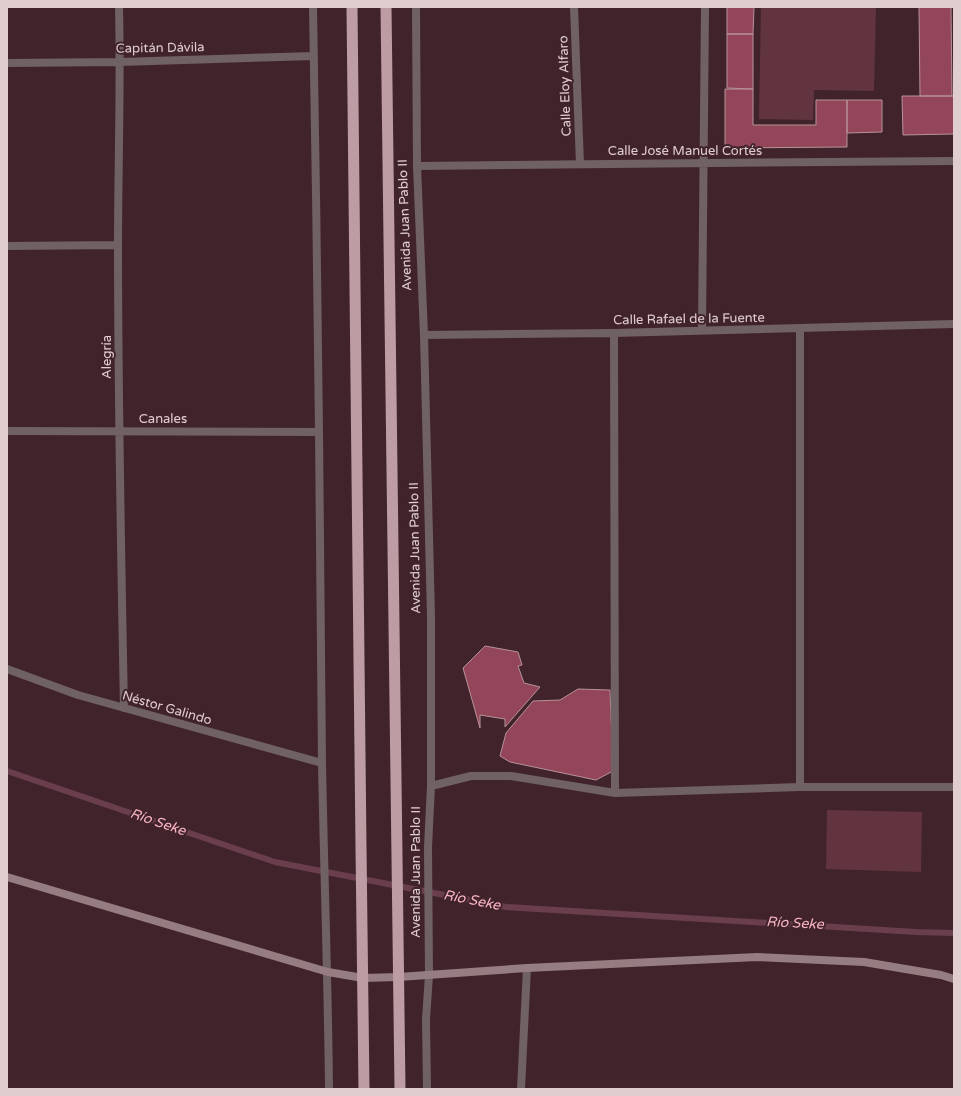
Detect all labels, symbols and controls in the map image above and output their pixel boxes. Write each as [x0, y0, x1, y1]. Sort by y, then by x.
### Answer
street label: Calle Eloy Alfaro [555, 35, 575, 137]
street label: Capitán Dávila [115, 39, 205, 57]
street label: Calle José Manuel Cortés [608, 143, 762, 159]
street label: Avenida Juan Pablo II [395, 159, 415, 291]
street label: Calle Rafael de la Fuente [613, 310, 765, 328]
street label: Alegría [99, 335, 115, 379]
street label: Canales [139, 411, 187, 427]
street label: Avenida Juan Pablo II [406, 482, 424, 614]
street label: Néstor Galindo [120, 688, 214, 728]
water label: Río Seke [128, 805, 189, 840]
street label: Avenida Juan Pablo II [408, 806, 424, 938]
water label: Río Seke [442, 886, 503, 914]
water label: Río Seke [766, 913, 825, 933]

